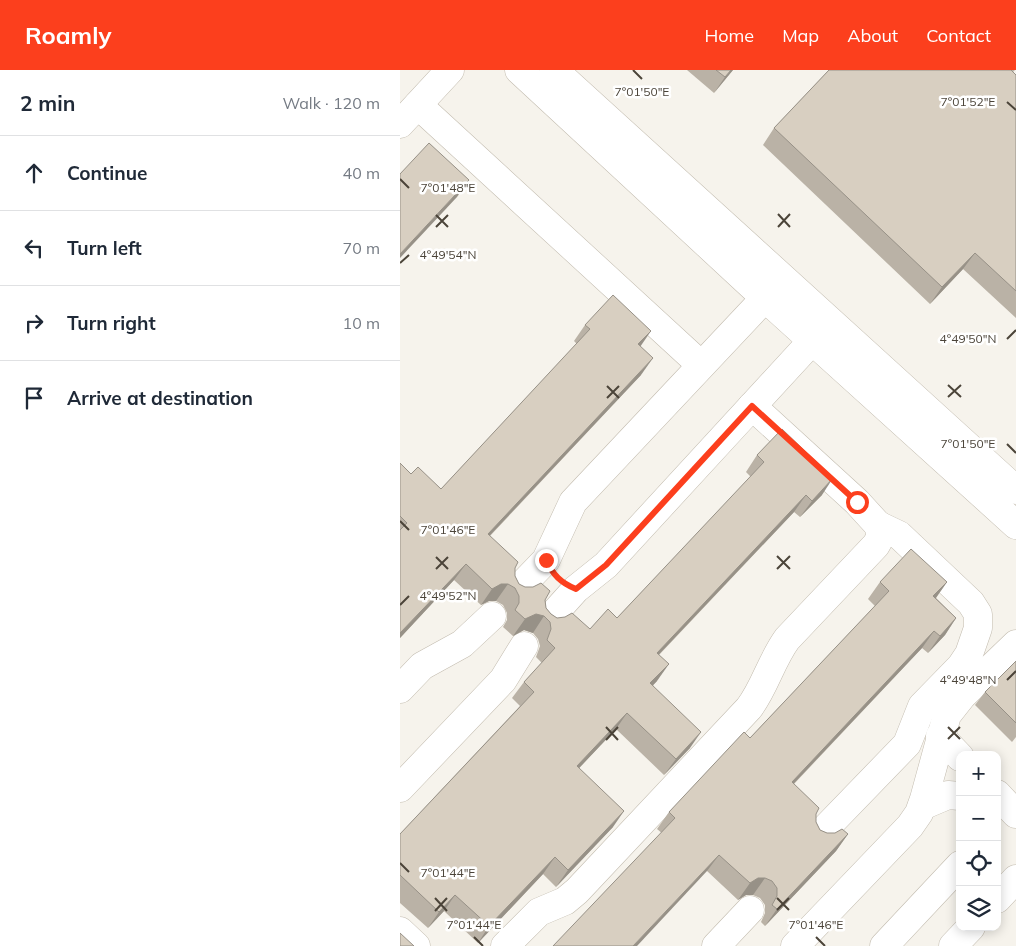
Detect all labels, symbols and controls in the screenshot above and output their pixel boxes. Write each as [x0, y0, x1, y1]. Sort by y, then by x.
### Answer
text: Roamly [25, 20, 112, 50]
text: Home [704, 24, 754, 47]
text: Map [782, 24, 819, 47]
text: About [847, 24, 898, 47]
text: Contact [926, 24, 991, 47]
text: 7°01'50"E [615, 84, 669, 99]
text: 2 min [20, 90, 75, 116]
text: Walk · 120 m [282, 93, 380, 113]
text: 7°01'52"E [941, 94, 995, 109]
icon: ahead [20, 159, 48, 187]
text: Continue [67, 161, 147, 185]
text: 40 m [343, 163, 380, 183]
text: 7°01'48"E [421, 180, 475, 195]
icon: left [20, 234, 48, 262]
text: Turn left [67, 236, 142, 260]
text: 70 m [343, 238, 380, 258]
text: 4°49'54"N [420, 247, 476, 262]
icon: right [20, 309, 48, 337]
text: Turn right [67, 311, 156, 335]
text: 10 m [343, 313, 380, 333]
text: 4°49'50"N [940, 331, 996, 346]
icon: arrive [20, 384, 48, 412]
text: Arrive at destination [67, 386, 253, 410]
text: 7°01'50"E [941, 436, 995, 451]
route start [846, 491, 869, 514]
text: 7°01'46"E [421, 522, 475, 537]
route end [535, 549, 558, 572]
text: 4°49'52"N [420, 588, 476, 603]
text: 4°49'48"N [940, 672, 996, 687]
map controls [956, 751, 1001, 931]
button: + [956, 751, 1001, 796]
button: − [956, 796, 1001, 841]
button: locate [956, 841, 1001, 886]
text: 7°01'44"E [421, 865, 475, 880]
button: layers [956, 886, 1001, 931]
text: 7°01'44"E [447, 917, 501, 932]
text: 7°01'46"E [789, 917, 843, 932]

